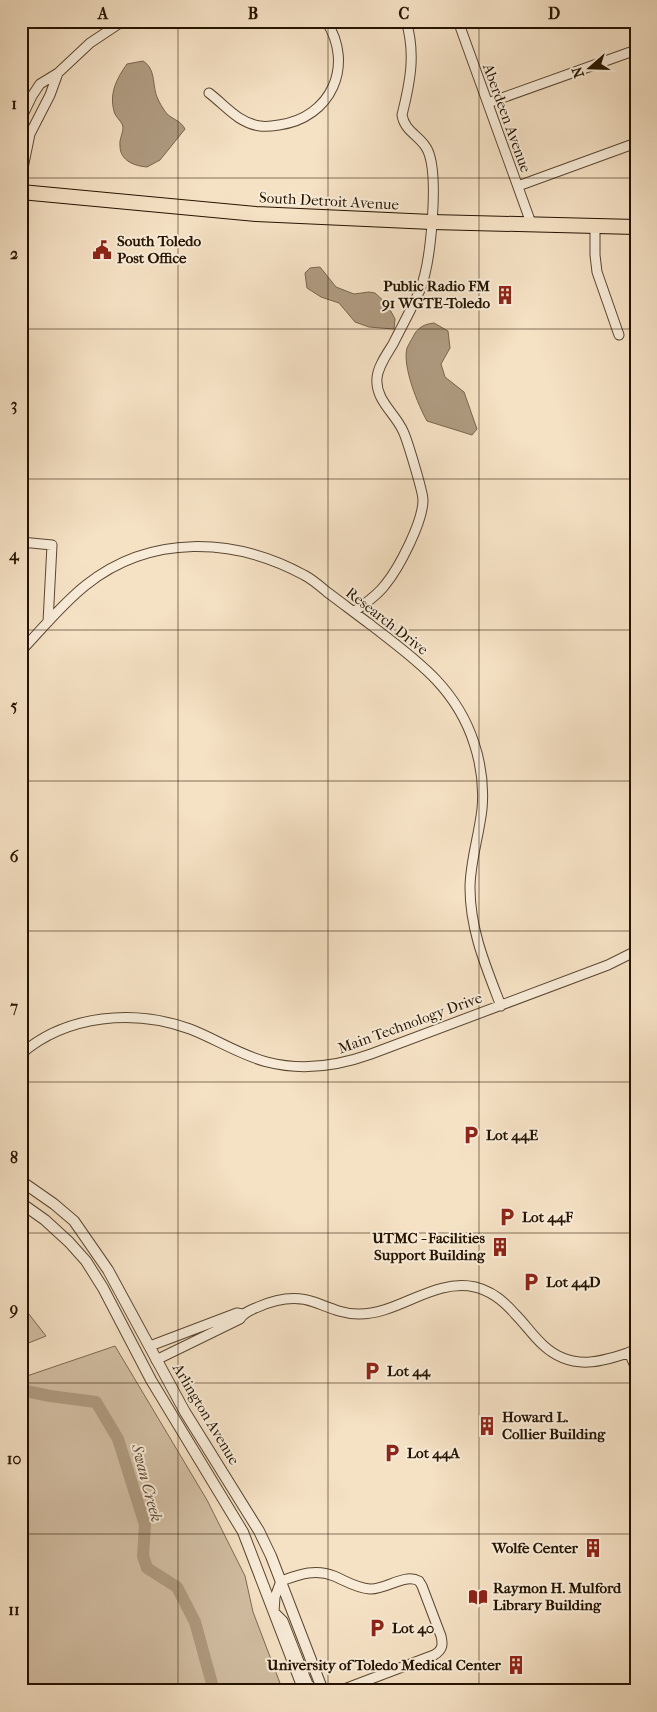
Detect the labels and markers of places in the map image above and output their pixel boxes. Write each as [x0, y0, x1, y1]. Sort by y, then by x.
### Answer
place label: South Toledo Post Office [117, 232, 201, 267]
public building icon: South Toledo Post Office [91, 239, 113, 261]
place label: Public Radio FM 91 WGTE-Toledo [381, 277, 490, 312]
building icon: Public Radio FM 91 WGTE-Toledo [494, 284, 516, 306]
parking icon: Lot 44E [460, 1124, 482, 1146]
place label: Lot 44E [486, 1126, 539, 1144]
parking icon: Lot 44F [496, 1206, 518, 1228]
place label: Lot 44F [522, 1208, 573, 1226]
place label: UTMC - Facilities Support Building [371, 1229, 486, 1264]
building icon: UTMC - Facilities Support Building [489, 1236, 511, 1258]
parking icon: Lot 44D [520, 1271, 542, 1293]
place label: Lot 44D [546, 1273, 601, 1291]
parking icon: Lot 44 [361, 1360, 383, 1382]
place label: Lot 44 [387, 1362, 431, 1380]
place label: Howard L. Collier Building [502, 1408, 606, 1443]
building icon: Howard L. Collier Building [476, 1415, 498, 1437]
parking icon: Lot 44A [381, 1442, 403, 1464]
place label: Lot 44A [407, 1444, 461, 1462]
building icon: Wolfe Center [582, 1537, 604, 1559]
place label: Wolfe Center [491, 1539, 579, 1557]
place label: Raymon H. Mulford Library Building [493, 1579, 622, 1614]
library icon: Raymon H. Mulford Library Building [467, 1586, 489, 1608]
parking icon: Lot 40 [366, 1617, 388, 1639]
place label: Lot 40 [392, 1619, 434, 1637]
building icon: University of Toledo Medical Center [505, 1654, 527, 1676]
place label: University of Toledo Medical Center [266, 1656, 502, 1674]

